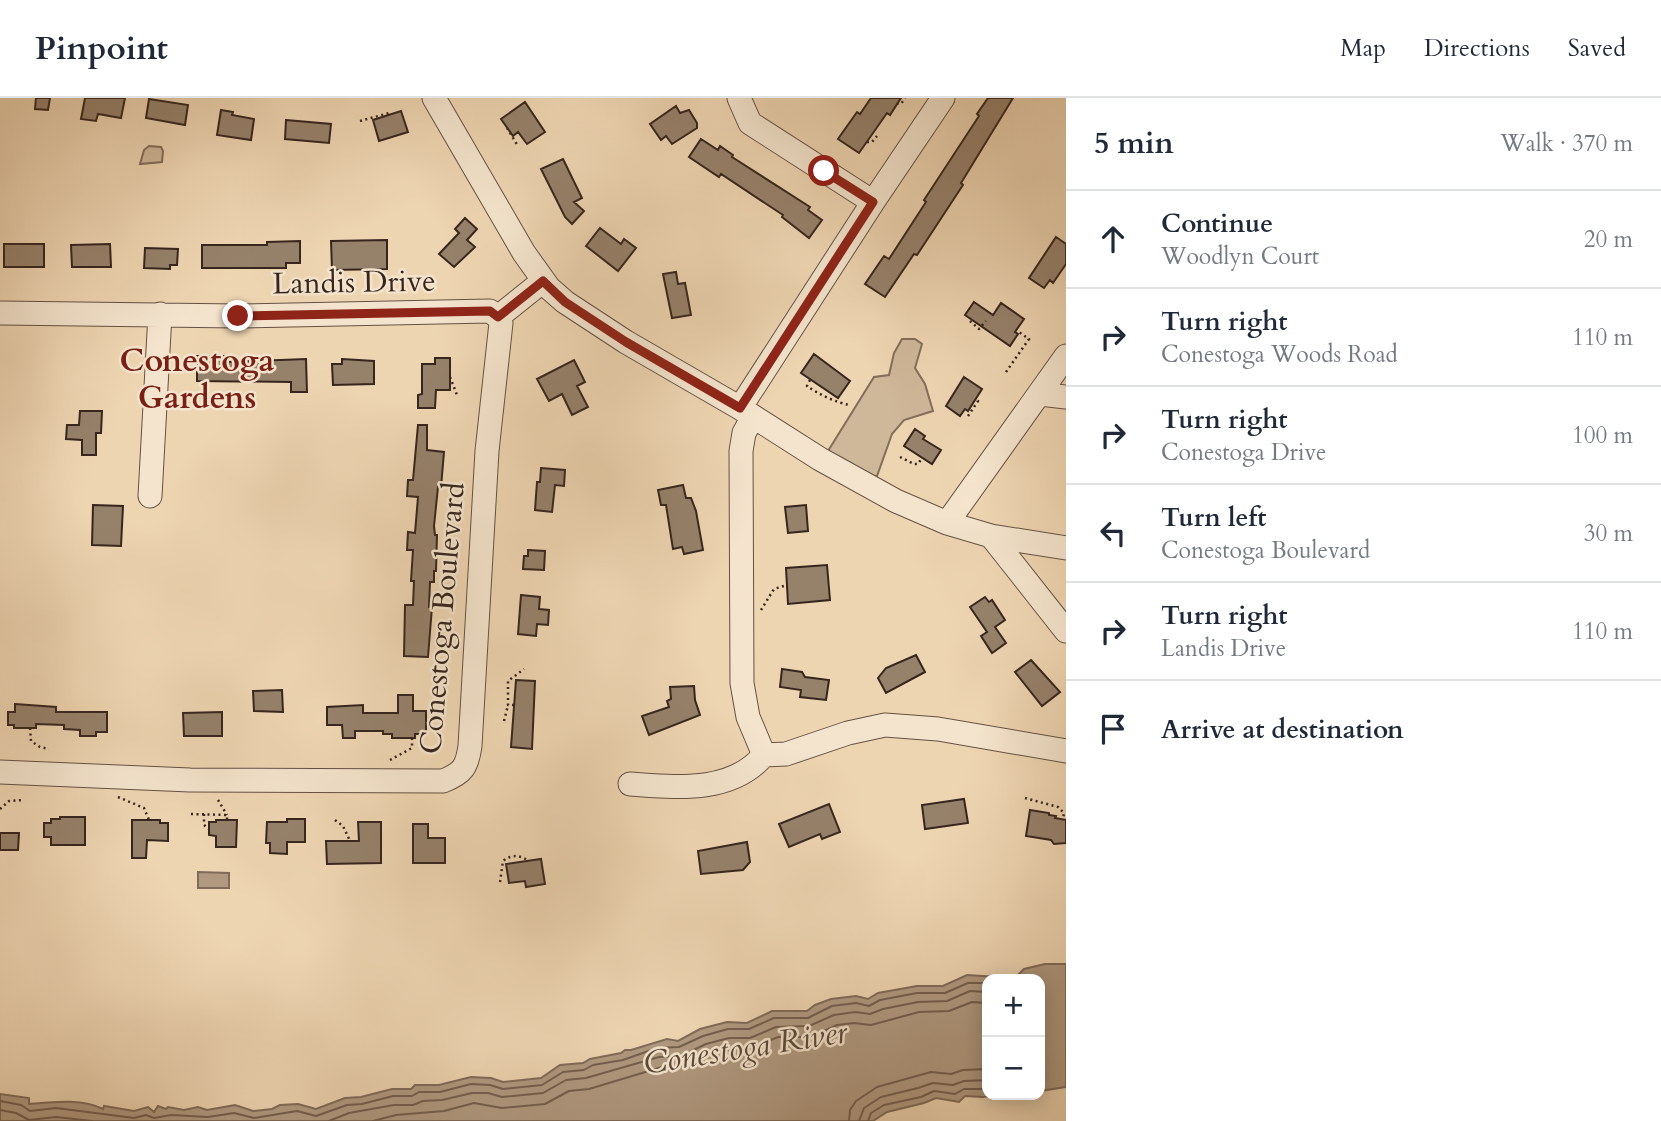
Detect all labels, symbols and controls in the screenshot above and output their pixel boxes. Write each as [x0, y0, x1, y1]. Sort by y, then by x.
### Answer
text: Pinpoint [35, 26, 168, 71]
text: Map [1340, 32, 1386, 65]
text: Directions [1424, 32, 1530, 65]
text: Saved [1568, 32, 1626, 65]
text: 5 min [1094, 123, 1174, 164]
text: Walk · 370 m [1500, 128, 1633, 159]
route start [808, 155, 839, 186]
text: Continue [1161, 206, 1273, 241]
icon: ahead [1094, 220, 1132, 258]
text: 20 m [1584, 224, 1633, 255]
text: Woodlyn Court [1161, 241, 1319, 272]
street label: Landis Drive [272, 261, 436, 304]
route end [222, 300, 253, 331]
text: Turn right [1161, 304, 1288, 339]
icon: right [1094, 318, 1132, 356]
text: 110 m [1572, 322, 1633, 353]
district label: Conestoga Gardens [120, 339, 275, 420]
text: Conestoga Woods Road [1161, 339, 1398, 370]
text: Turn right [1161, 402, 1288, 437]
icon: right [1094, 416, 1132, 454]
text: 100 m [1572, 420, 1633, 451]
text: Conestoga Drive [1161, 437, 1327, 468]
street label: Conestoga Boulevard [410, 480, 475, 756]
text: Turn left [1161, 500, 1266, 535]
icon: left [1094, 514, 1132, 552]
text: 30 m [1584, 518, 1633, 549]
text: Conestoga Boulevard [1161, 535, 1370, 566]
text: Turn right [1161, 598, 1288, 633]
icon: right [1094, 612, 1132, 650]
text: 110 m [1572, 616, 1633, 647]
text: Landis Drive [1161, 633, 1286, 664]
icon: arrive [1094, 710, 1132, 748]
text: Arrive at destination [1161, 712, 1404, 747]
map controls [982, 974, 1045, 1100]
button: + [982, 974, 1045, 1037]
water label: Conestoga River [640, 1010, 852, 1086]
button: − [982, 1037, 1045, 1100]

